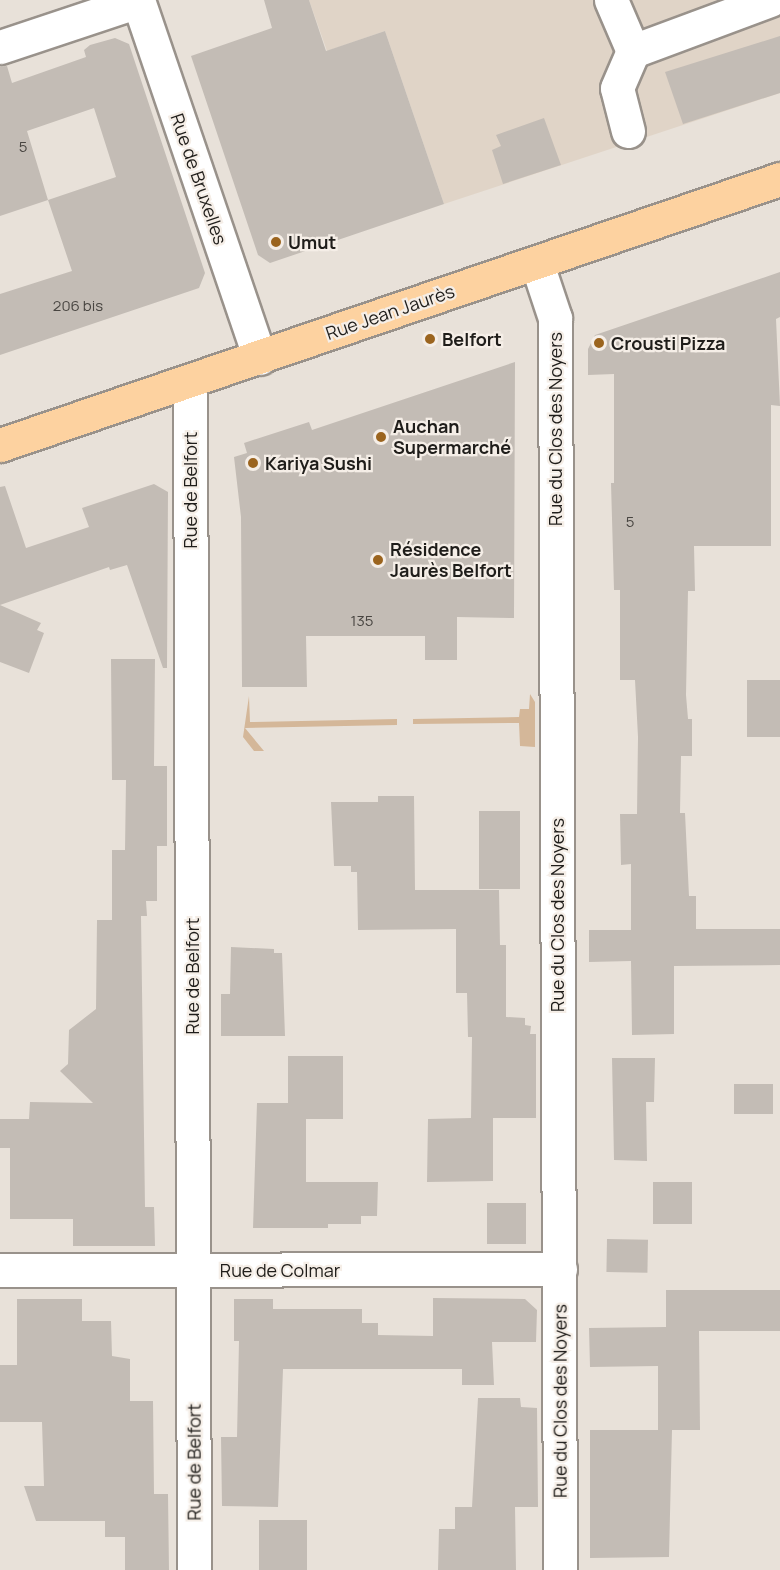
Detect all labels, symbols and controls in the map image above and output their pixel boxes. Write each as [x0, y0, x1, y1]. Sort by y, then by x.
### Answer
street label: Rue de Bruxelles [166, 111, 232, 247]
house number: 5 [19, 138, 27, 156]
place label: Umut [288, 231, 336, 253]
marker: Umut [269, 235, 283, 249]
street label: Rue Jean Jaurès [323, 280, 457, 344]
house number: 206 bis [53, 297, 103, 315]
place label: Belfort [442, 328, 502, 350]
marker: Belfort [423, 332, 437, 346]
street label: Rue du Clos des Noyers [544, 332, 566, 526]
place label: Crousti Pizza [611, 332, 725, 354]
marker: Crousti Pizza [592, 336, 606, 350]
place label: Auchan Supermarché [393, 416, 511, 458]
marker: Auchan Supermarché [374, 430, 388, 444]
street label: Rue de Belfort [179, 431, 201, 549]
place label: Kariya Sushi [265, 452, 372, 474]
marker: Kariya Sushi [246, 456, 260, 470]
house number: 5 [626, 513, 634, 531]
place label: Résidence Jaurès Belfort [390, 539, 512, 582]
marker: Résidence Jaurès Belfort [371, 553, 385, 567]
house number: 135 [351, 612, 373, 630]
street label: Rue du Clos des Noyers [546, 818, 568, 1012]
street label: Rue de Belfort [181, 917, 203, 1035]
street label: Rue de Colmar [220, 1259, 340, 1281]
street label: Rue du Clos des Noyers [549, 1304, 571, 1498]
street label: Rue de Belfort [183, 1403, 205, 1521]

